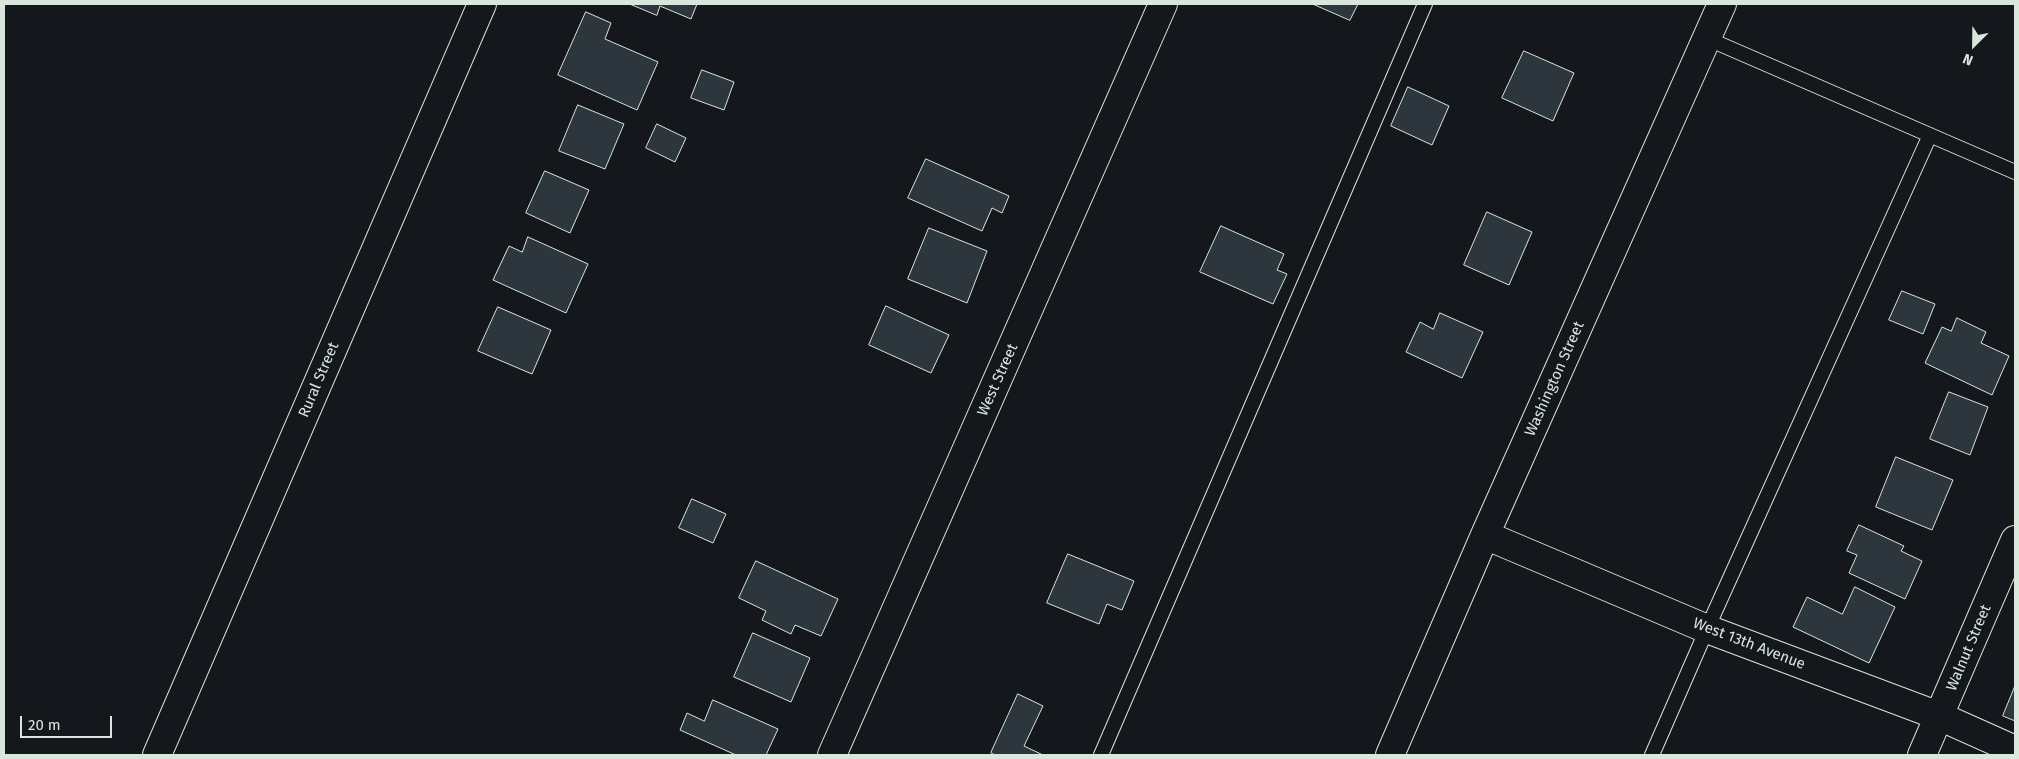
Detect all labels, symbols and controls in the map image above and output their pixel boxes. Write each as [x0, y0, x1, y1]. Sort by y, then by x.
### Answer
north arrow [1949, 20, 1999, 70]
text: N [1960, 50, 1976, 69]
street label: Washington Street [1522, 319, 1588, 439]
street label: Rural Street [295, 340, 343, 420]
street label: West Street [974, 341, 1022, 419]
street label: Walnut Street [1943, 602, 1995, 694]
street label: West 13th Avenue [1690, 614, 1808, 674]
scale bar [22, 706, 115, 738]
text: 20 m [28, 716, 61, 734]

